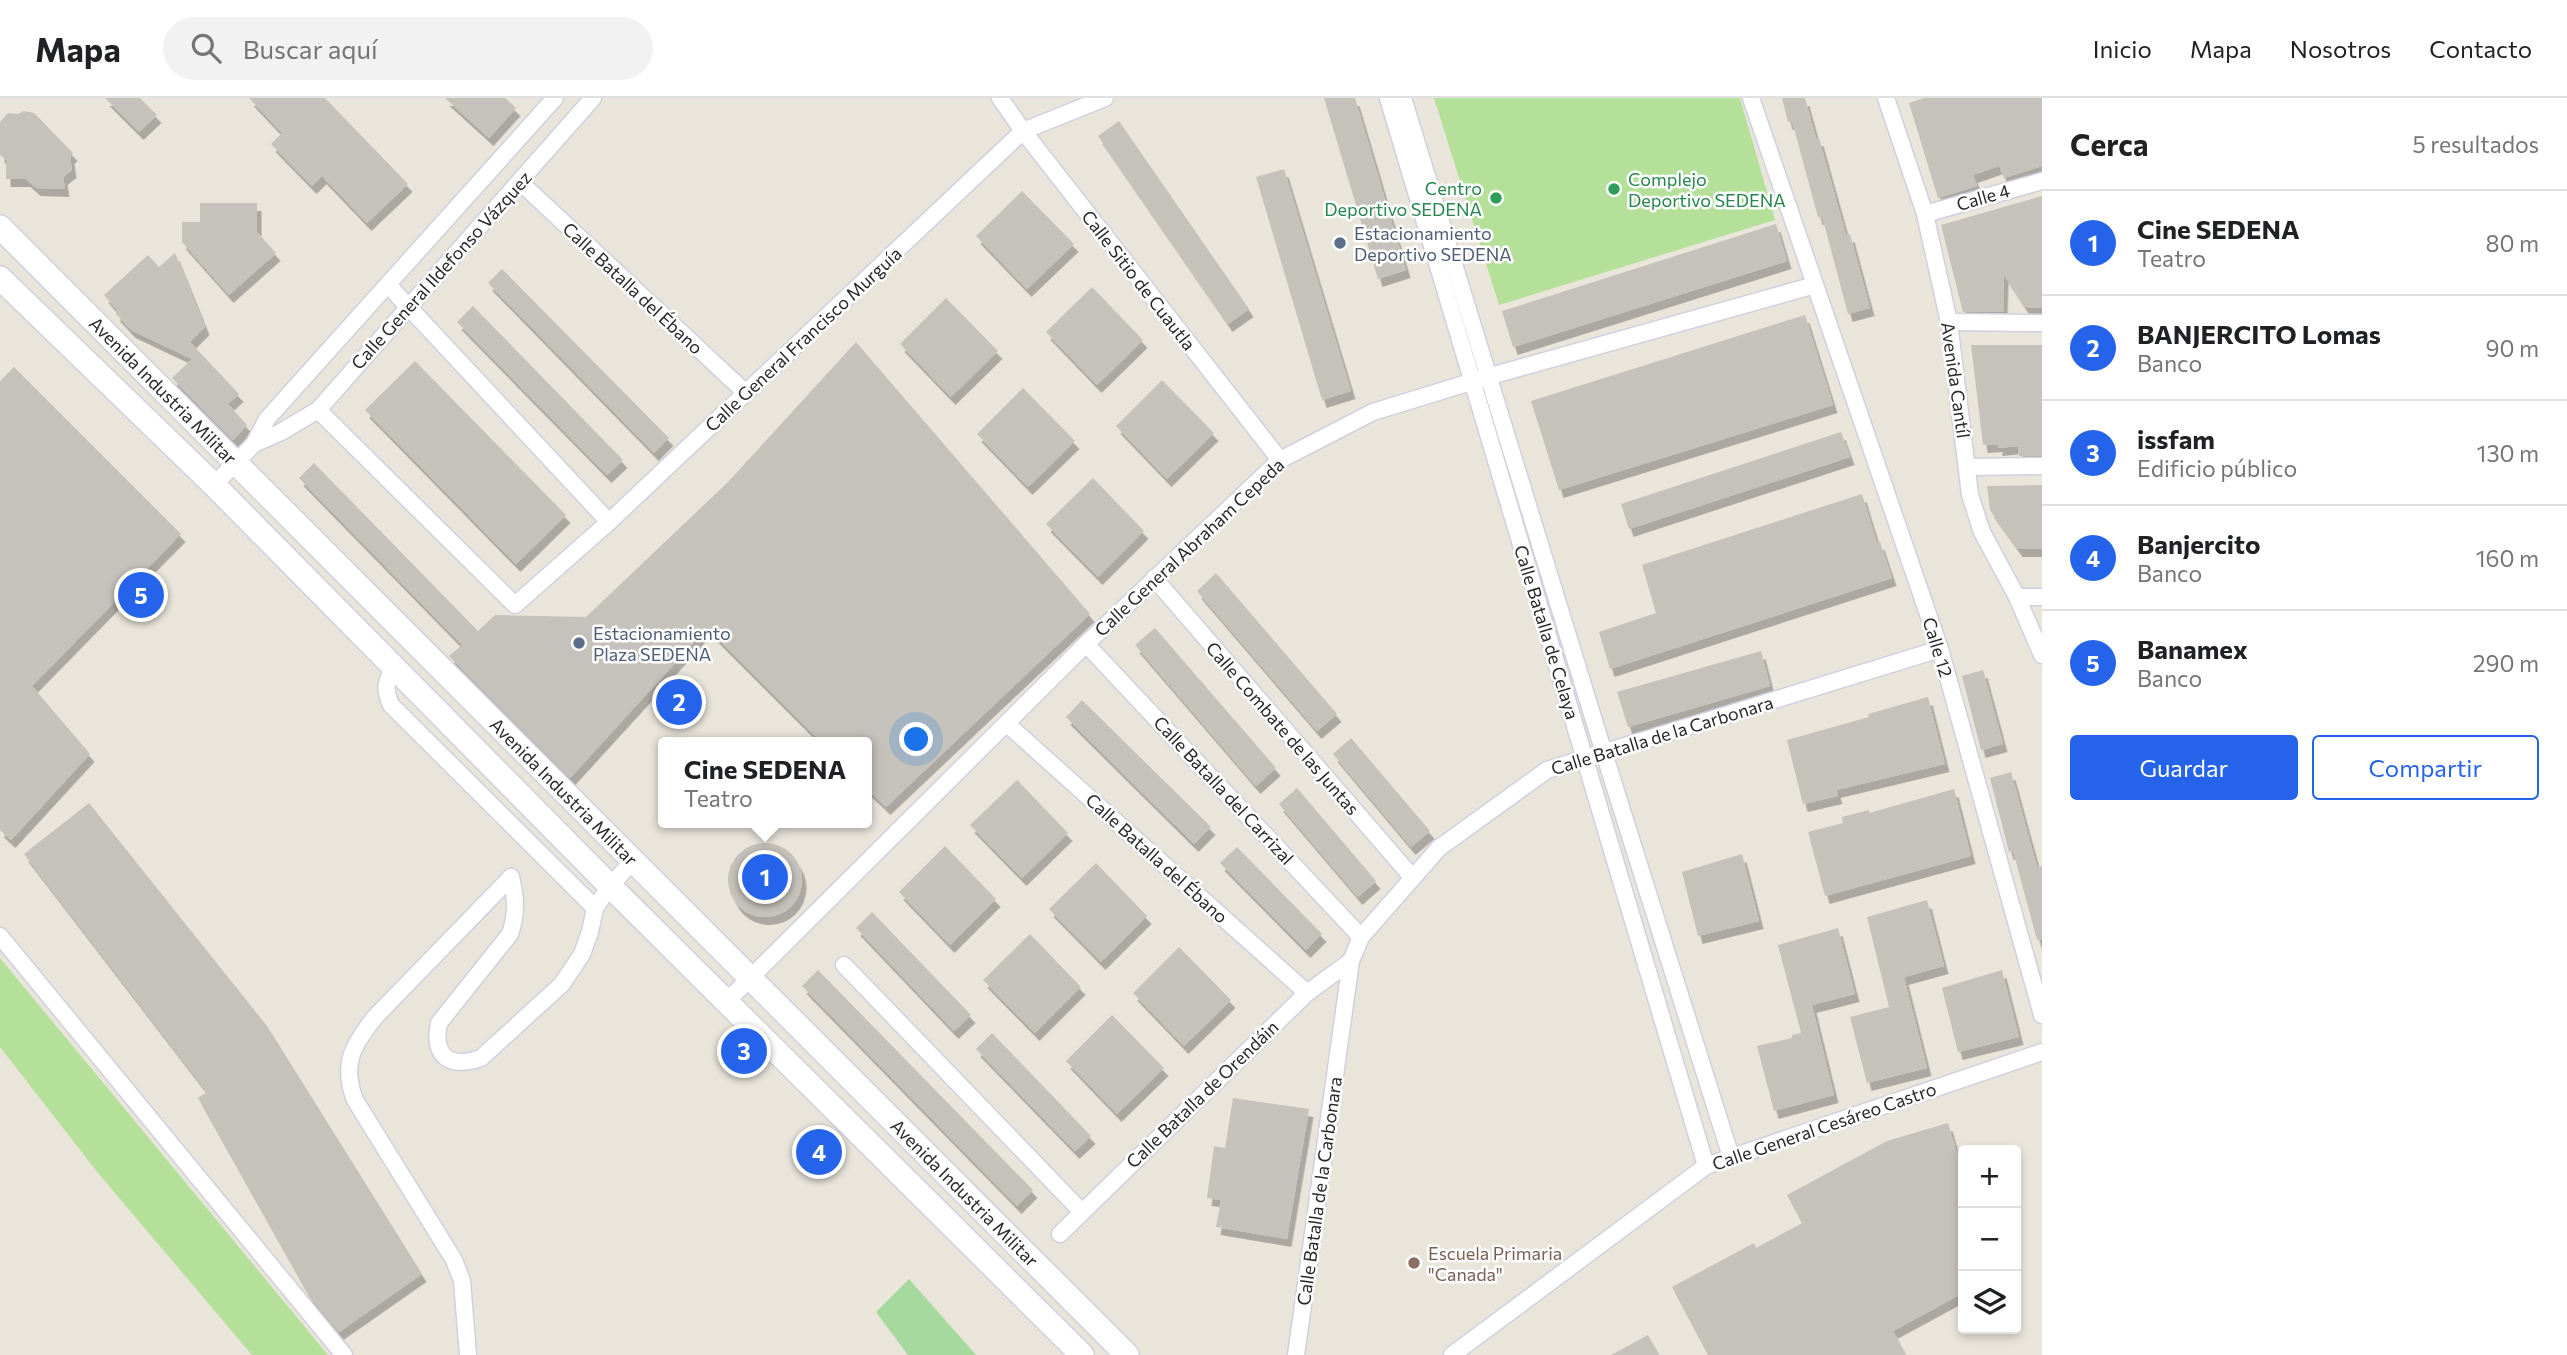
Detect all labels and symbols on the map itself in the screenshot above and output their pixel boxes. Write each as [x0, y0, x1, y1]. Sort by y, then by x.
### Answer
street label: Calle General Ildefonso Vázquez [346, 166, 536, 374]
place label: Complejo Deportivo SEDENA [1628, 168, 1786, 211]
place label: Centro Deportivo SEDENA [1324, 177, 1482, 220]
street label: Calle 4 [1954, 179, 2012, 215]
marker: Complejo Deportivo SEDENA [1606, 181, 1622, 197]
marker: Centro Deportivo SEDENA [1488, 190, 1504, 206]
street label: Calle Sitio de Cuautla [1077, 206, 1201, 354]
street label: Calle Batalla del Ébano [558, 217, 708, 359]
place label: Estacionamiento Deportivo SEDENA [1354, 222, 1512, 265]
marker: Estacionamiento Deportivo SEDENA [1332, 235, 1348, 251]
street label: Calle General Francisco Murguía [700, 242, 906, 436]
street label: Avenida Industria Militar [85, 312, 242, 469]
street label: Avenida Cantíl [1937, 321, 1975, 439]
street label: Calle General Abraham Cepeda [1090, 453, 1288, 641]
street label: Calle Batalla de Celaya [1510, 542, 1584, 722]
pin: 5 [118, 569, 164, 621]
street label: Calle 12 [1918, 614, 1958, 680]
place label: Estacionamiento Plaza SEDENA [593, 622, 731, 665]
marker: Estacionamiento Plaza SEDENA [571, 635, 587, 651]
street label: Calle Combate de las Juntas [1202, 637, 1364, 819]
pin: 2 [656, 676, 702, 728]
street label: Calle Batalla de la Carbonara [1548, 691, 1776, 779]
street label: Calle Batalla del Carrizal [1149, 711, 1299, 869]
street label: Avenida Industria Militar [486, 713, 642, 870]
your location [899, 722, 933, 756]
street label: Calle Batalla del Ébano [1081, 788, 1233, 928]
pin: 1 [742, 851, 788, 903]
street label: Calle Batalla de Orendáin [1121, 1016, 1283, 1172]
pin: 3 [721, 1025, 767, 1077]
street label: Calle Batalla de la Carbonara [1292, 1075, 1346, 1307]
street label: Calle General Cesáreo Castro [1709, 1077, 1939, 1175]
street label: Avenida Industria Militar [886, 1114, 1043, 1271]
pin: 4 [796, 1126, 842, 1178]
place label: Escuela Primaria "Canada" [1428, 1242, 1562, 1285]
marker: Escuela Primaria "Canada" [1406, 1255, 1422, 1271]

